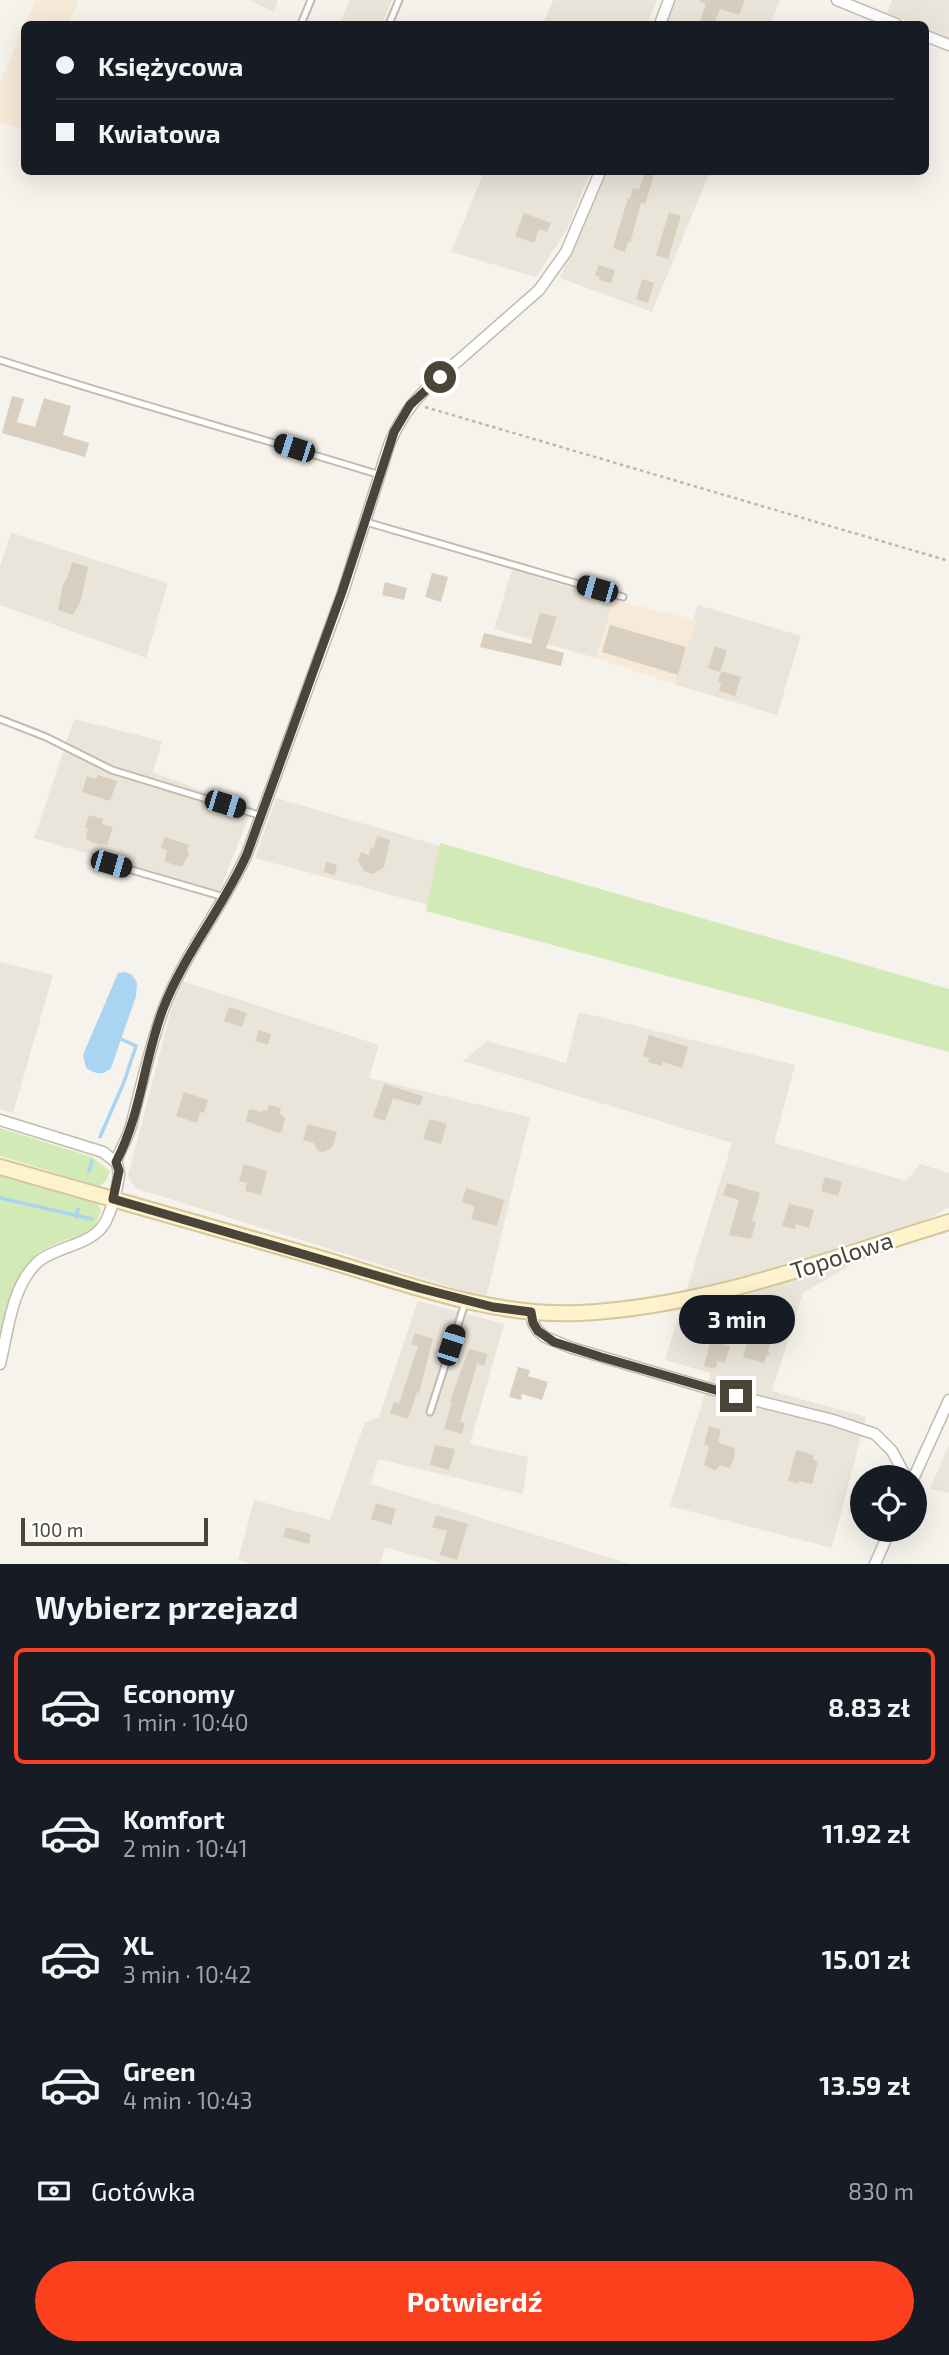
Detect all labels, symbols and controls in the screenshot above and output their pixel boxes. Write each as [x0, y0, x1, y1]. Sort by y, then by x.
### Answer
text: Księżycowa [98, 50, 243, 81]
text: Kwiatowa [98, 117, 221, 148]
route start [424, 361, 456, 393]
car [271, 432, 318, 464]
car [574, 573, 621, 605]
car [202, 788, 249, 820]
car [88, 848, 135, 880]
street label: Topolowa [787, 1224, 896, 1285]
callout: 3 min [678, 1294, 794, 1344]
text: 3 min [708, 1305, 766, 1333]
car [435, 1322, 468, 1368]
route end [720, 1380, 752, 1412]
map controls [850, 1465, 927, 1542]
button: locate [850, 1465, 927, 1542]
scale bar [21, 1515, 208, 1547]
text: 100 m [32, 1518, 83, 1541]
text: Wybierz przejazd [35, 1587, 298, 1625]
icon: car [39, 1675, 102, 1738]
text: Economy [123, 1677, 235, 1708]
text: 8.83 zł [828, 1691, 910, 1722]
text: 1 min · 10:40 [123, 1708, 249, 1736]
icon: car [39, 1801, 102, 1864]
text: Komfort [123, 1803, 225, 1834]
text: 11.92 zł [822, 1817, 910, 1848]
text: 2 min · 10:41 [123, 1834, 248, 1862]
icon: car [39, 1927, 102, 1990]
text: XL [123, 1929, 154, 1960]
text: 15.01 zł [822, 1943, 910, 1974]
text: 3 min · 10:42 [123, 1960, 251, 1988]
icon: car [39, 2053, 102, 2116]
text: Green [123, 2055, 196, 2086]
text: 13.59 zł [819, 2069, 910, 2100]
text: 4 min · 10:43 [123, 2086, 253, 2114]
icon: cash [35, 2172, 73, 2210]
text: Gotówka [91, 2175, 196, 2206]
text: 830 m [848, 2177, 914, 2205]
button: Potwierdź [35, 2261, 914, 2341]

